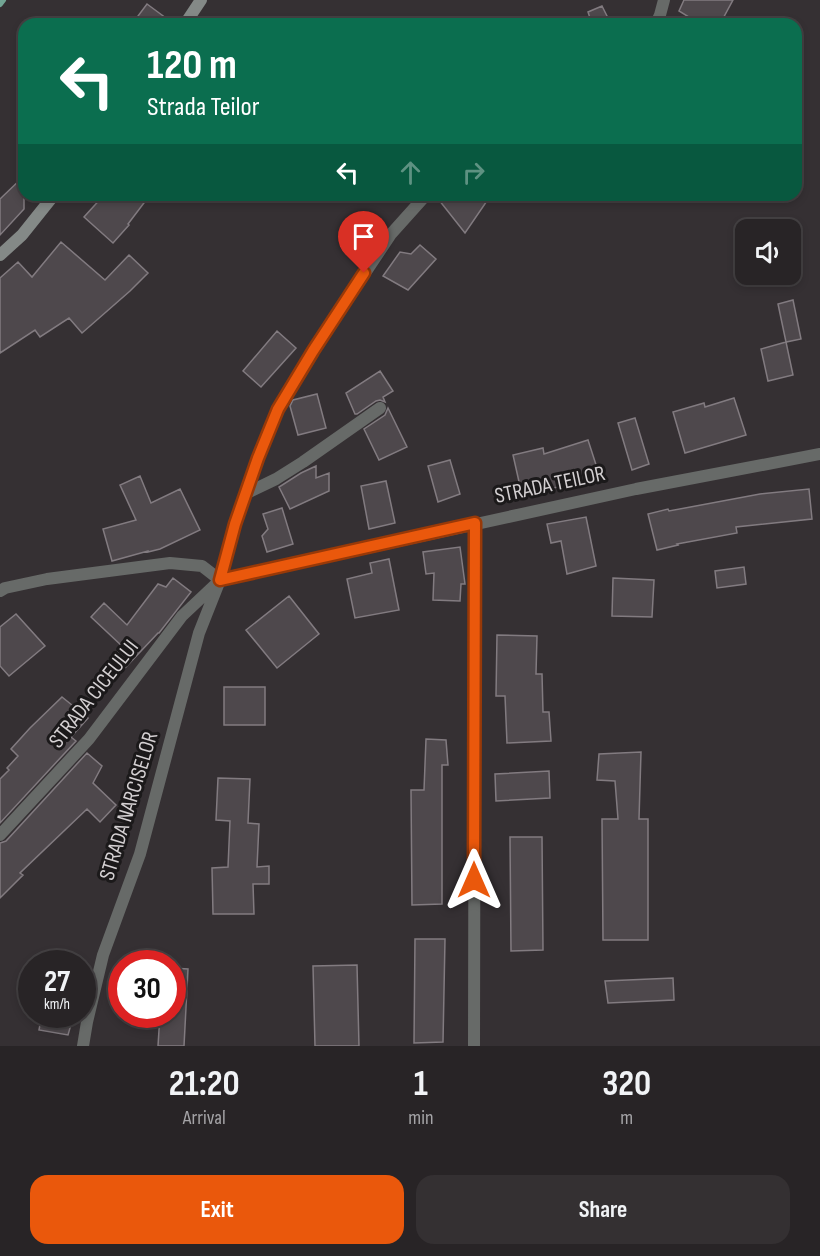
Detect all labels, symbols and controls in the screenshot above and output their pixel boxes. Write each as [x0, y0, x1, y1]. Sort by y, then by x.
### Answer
text: 120 m [147, 40, 237, 91]
icon: left [48, 42, 126, 120]
text: Strada Teilor [147, 91, 259, 123]
icon: left [331, 156, 364, 189]
icon: ahead [394, 156, 427, 189]
icon: right [457, 156, 490, 189]
pin [338, 211, 389, 273]
map controls [735, 219, 801, 285]
button: sound [735, 219, 801, 285]
icon: arrive [347, 220, 380, 253]
street label: STRADA TEILOR [492, 460, 608, 510]
street label: STRADA CICEULUI [43, 634, 145, 754]
street label: STRADA NARCISELOR [94, 728, 164, 884]
position arrow [442, 848, 506, 912]
speed limit sign: 30 [108, 950, 186, 1028]
text: 27 [44, 964, 70, 1000]
text: km/h [44, 995, 70, 1014]
text: 21:20 [169, 1063, 240, 1106]
text: 1 [414, 1063, 428, 1106]
text: 320 [602, 1063, 651, 1106]
text: Arrival [183, 1106, 226, 1130]
text: min [408, 1106, 433, 1130]
text: m [620, 1106, 633, 1130]
button: Exit [30, 1175, 404, 1244]
button: Share [416, 1175, 790, 1244]

